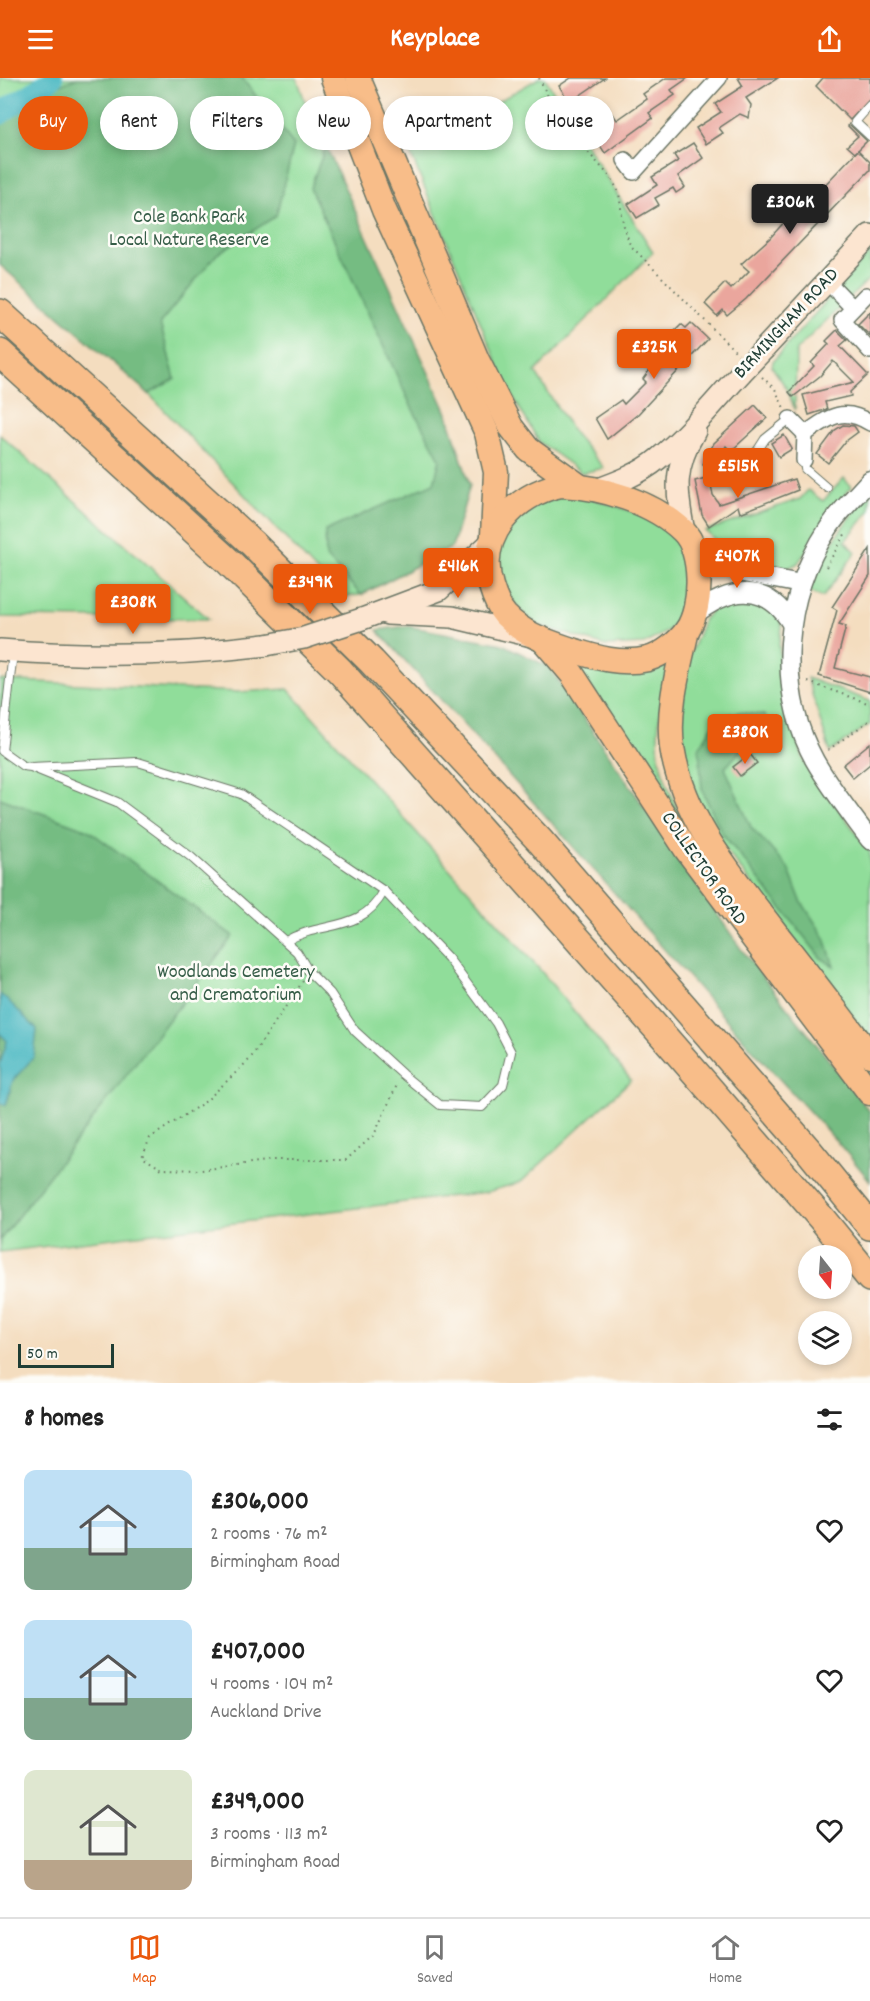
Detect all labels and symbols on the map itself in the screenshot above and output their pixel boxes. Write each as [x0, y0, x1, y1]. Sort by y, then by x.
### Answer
pin: £306K [748, 184, 832, 235]
park label: Cole Bank Park Local Nature Reserve [109, 204, 269, 255]
street label: BIRMINGHAM ROAD [728, 262, 846, 386]
pin: £325K [612, 329, 696, 380]
pin: £515K [696, 448, 780, 499]
pin: £407K [695, 538, 779, 589]
pin: £416K [416, 548, 500, 599]
pin: £349K [268, 564, 352, 615]
pin: £308K [91, 584, 175, 635]
pin: £380K [703, 714, 787, 765]
street label: COLLECTOR ROAD [653, 807, 753, 931]
park label: Woodlands Cemetery and Crematorium [157, 959, 316, 1010]
north arrow [798, 1245, 852, 1299]
scale bar [18, 1341, 114, 1368]

